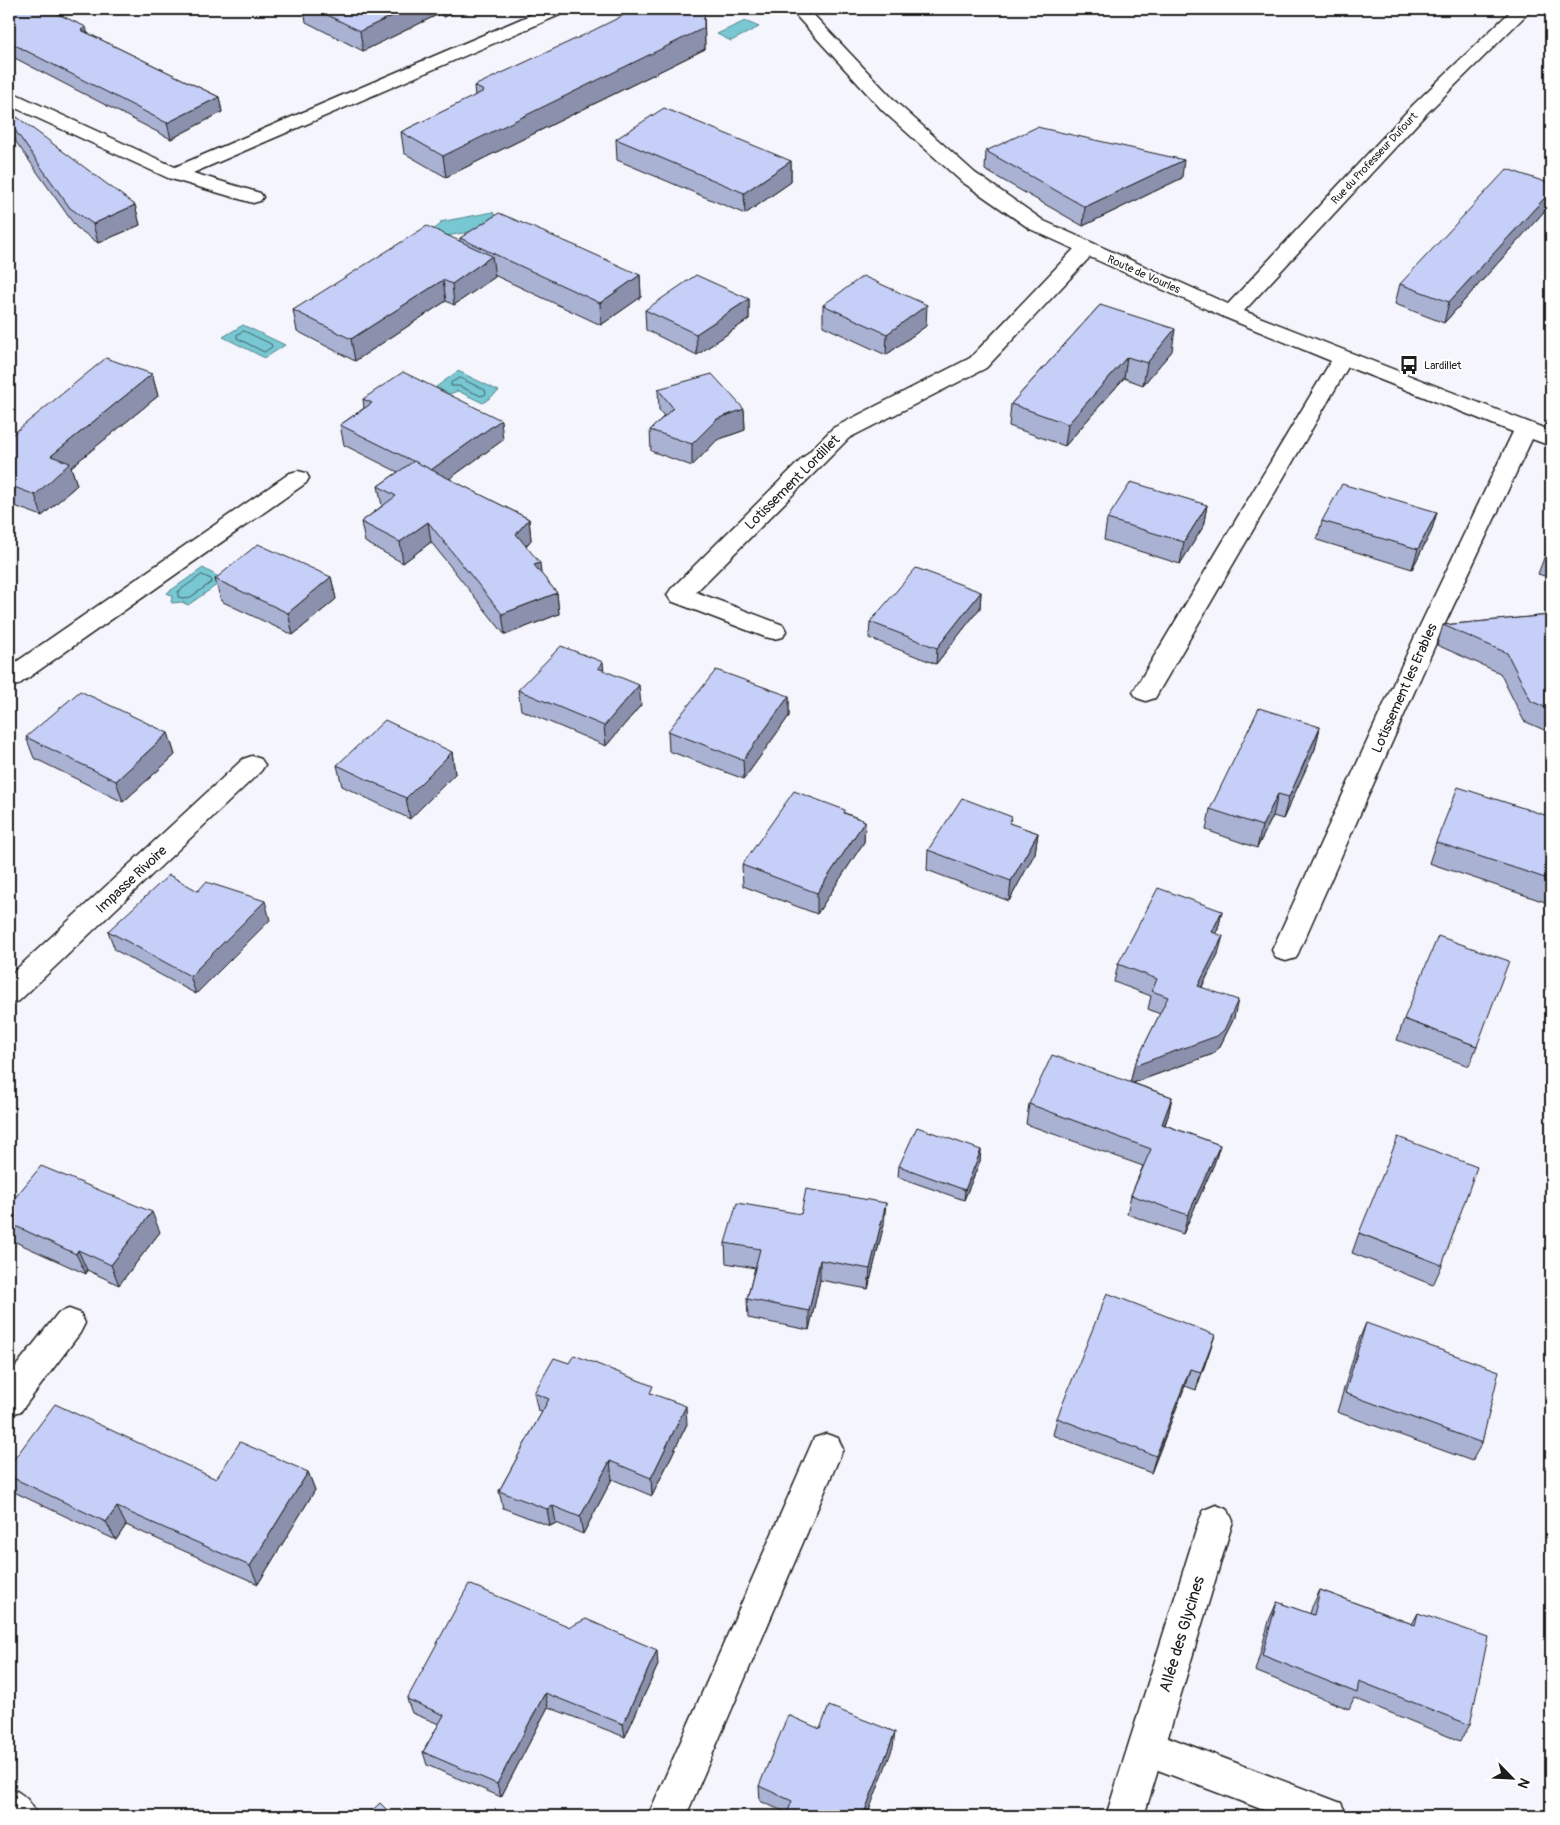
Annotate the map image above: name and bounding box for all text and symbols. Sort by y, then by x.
street label: Rue du Professeur Dufourt [1328,109,1421,207]
street label: Route de Vourles [1105,253,1182,296]
bus stop icon: Lardillet [1398,354,1420,376]
place label: Lardillet [1424,359,1462,372]
street label: Lotissement Lordillet [741,431,844,533]
street label: Lotissement les Erables [1368,620,1441,756]
street label: Impasse Rivoire [92,842,170,917]
street label: Allée des Glycines [1155,1574,1209,1695]
north arrow [1488,1752,1538,1802]
text: N [1514,1775,1533,1791]

